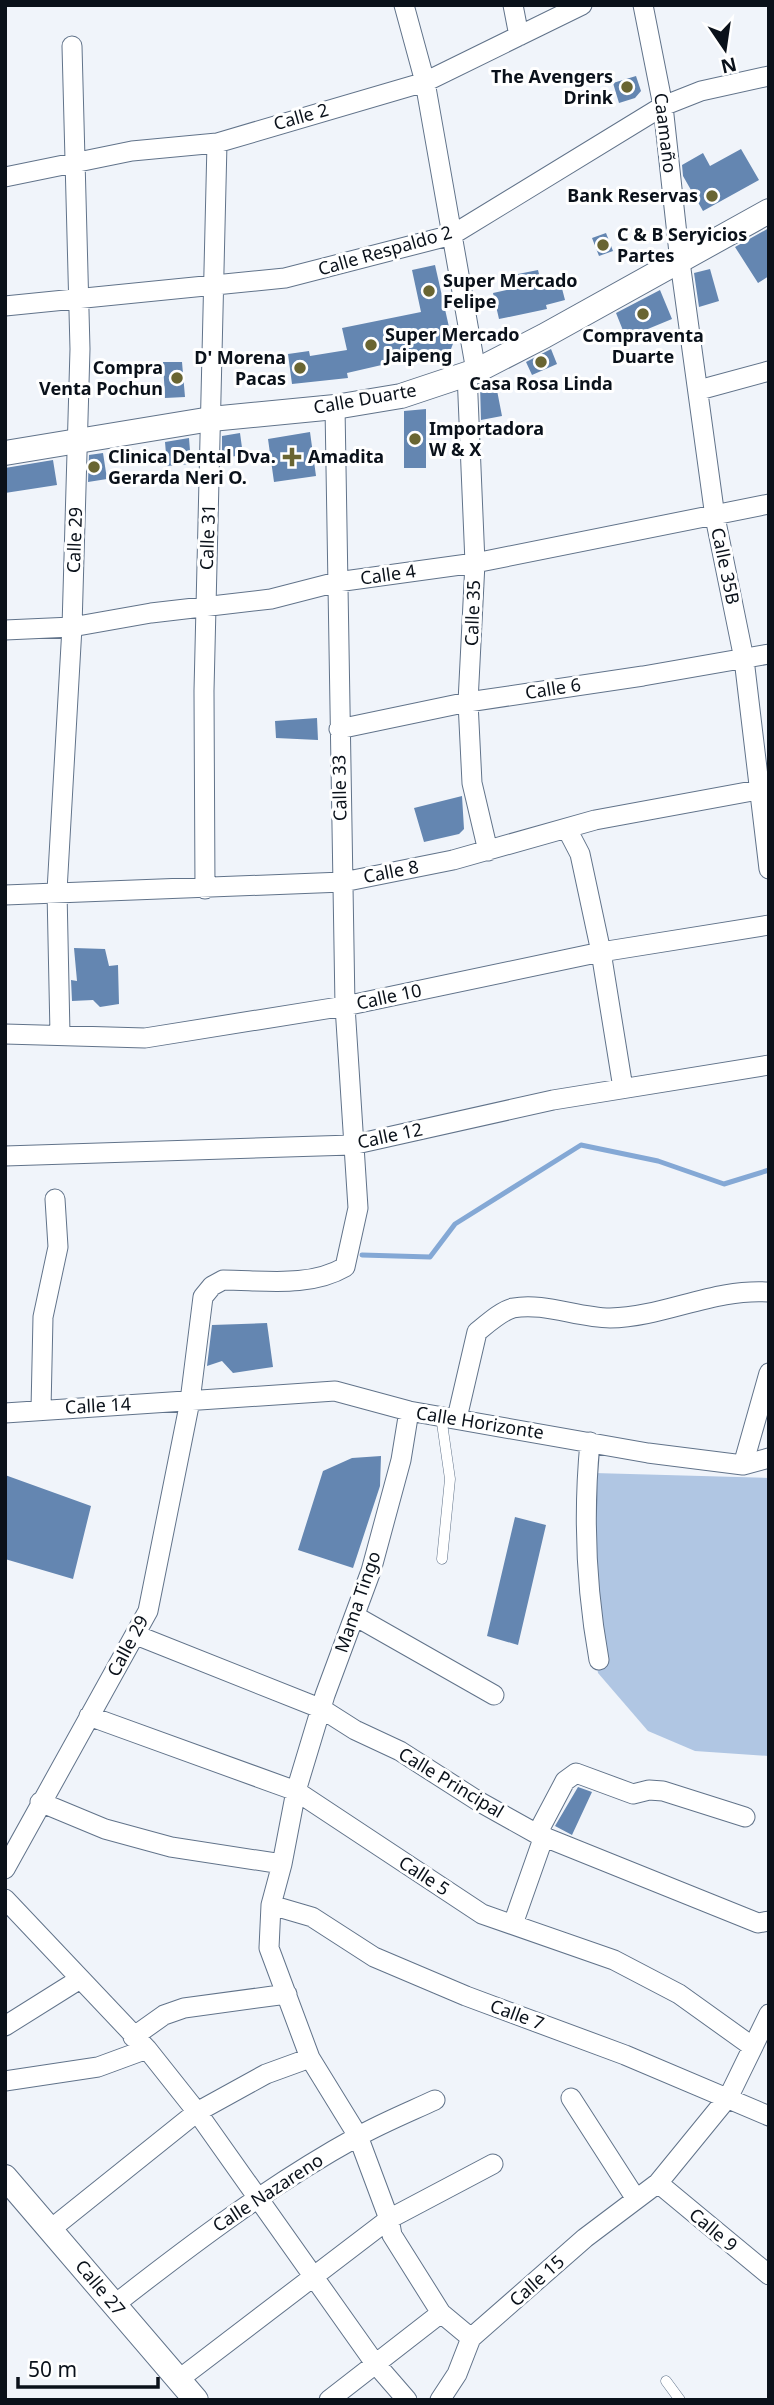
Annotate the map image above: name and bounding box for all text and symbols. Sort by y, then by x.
north arrow [690,14,760,84]
text: N [718,51,739,80]
place label: The Avengers Drink [491,64,614,109]
marker: The Avengers Drink [619,79,635,95]
street label: Caamaño [649,91,683,174]
street label: Calle 2 [271,97,331,135]
place label: Bank Reservas [567,183,698,207]
marker: Bank Reservas [704,188,720,204]
street label: Calle Respaldo 2 [315,219,455,281]
place label: C & B Seryicios Partes [617,222,747,267]
marker: C & B Seryicios Partes [595,237,611,253]
place label: Super Mercado Felipe [443,268,578,313]
marker: Super Mercado Felipe [421,283,437,299]
marker: Compraventa Duarte [635,306,651,322]
place label: Super Mercado Jaipeng [383,322,520,367]
place label: Compraventa Duarte [582,323,704,368]
marker: Super Mercado Jaipeng [363,337,379,353]
place label: D' Morena Pacas [194,345,286,390]
marker: Casa Rosa Linda [533,354,549,370]
place label: Compra Venta Pochun [39,355,163,400]
marker: D' Morena Pacas [292,360,308,376]
marker: Compra Venta Pochun [169,370,185,386]
place label: Casa Rosa Linda [469,371,613,395]
street label: Calle Duarte [312,377,418,419]
place label: Importadora W & X [429,416,544,461]
marker: Importadora W & X [407,431,423,447]
place label: Clinica Dental Dva. Gerarda Neri O. [108,444,276,489]
place label: Amadita [308,444,384,468]
marker: Amadita [282,447,302,467]
marker: Clinica Dental Dva. Gerarda Neri O. [86,459,102,475]
street label: Calle 31 [194,503,220,570]
street label: Calle 29 [61,506,87,573]
street label: Calle 35B [706,525,746,606]
street label: Calle 4 [359,558,417,590]
street label: Calle 35 [459,579,485,646]
street label: Calle 6 [523,672,582,704]
street label: Calle 33 [326,755,352,821]
street label: Calle 8 [361,854,421,888]
street label: Calle 10 [354,977,424,1015]
street label: Calle 12 [355,1116,425,1154]
street label: Calle 14 [64,1391,132,1419]
street label: Calle Horizonte [415,1400,546,1444]
street label: Mama Tingo [328,1548,386,1656]
street label: Calle 29 [101,1611,153,1680]
street label: Calle Principal [394,1741,509,1823]
street label: Calle 5 [395,1850,455,1900]
street label: Calle 7 [487,1993,548,2035]
street label: Calle Nazareno [208,2147,327,2237]
street label: Calle 9 [685,2202,743,2256]
street label: Calle 15 [504,2249,569,2311]
street label: Calle 27 [70,2254,131,2320]
scale bar [18,2346,158,2390]
text: 50 m [28,2355,77,2383]

